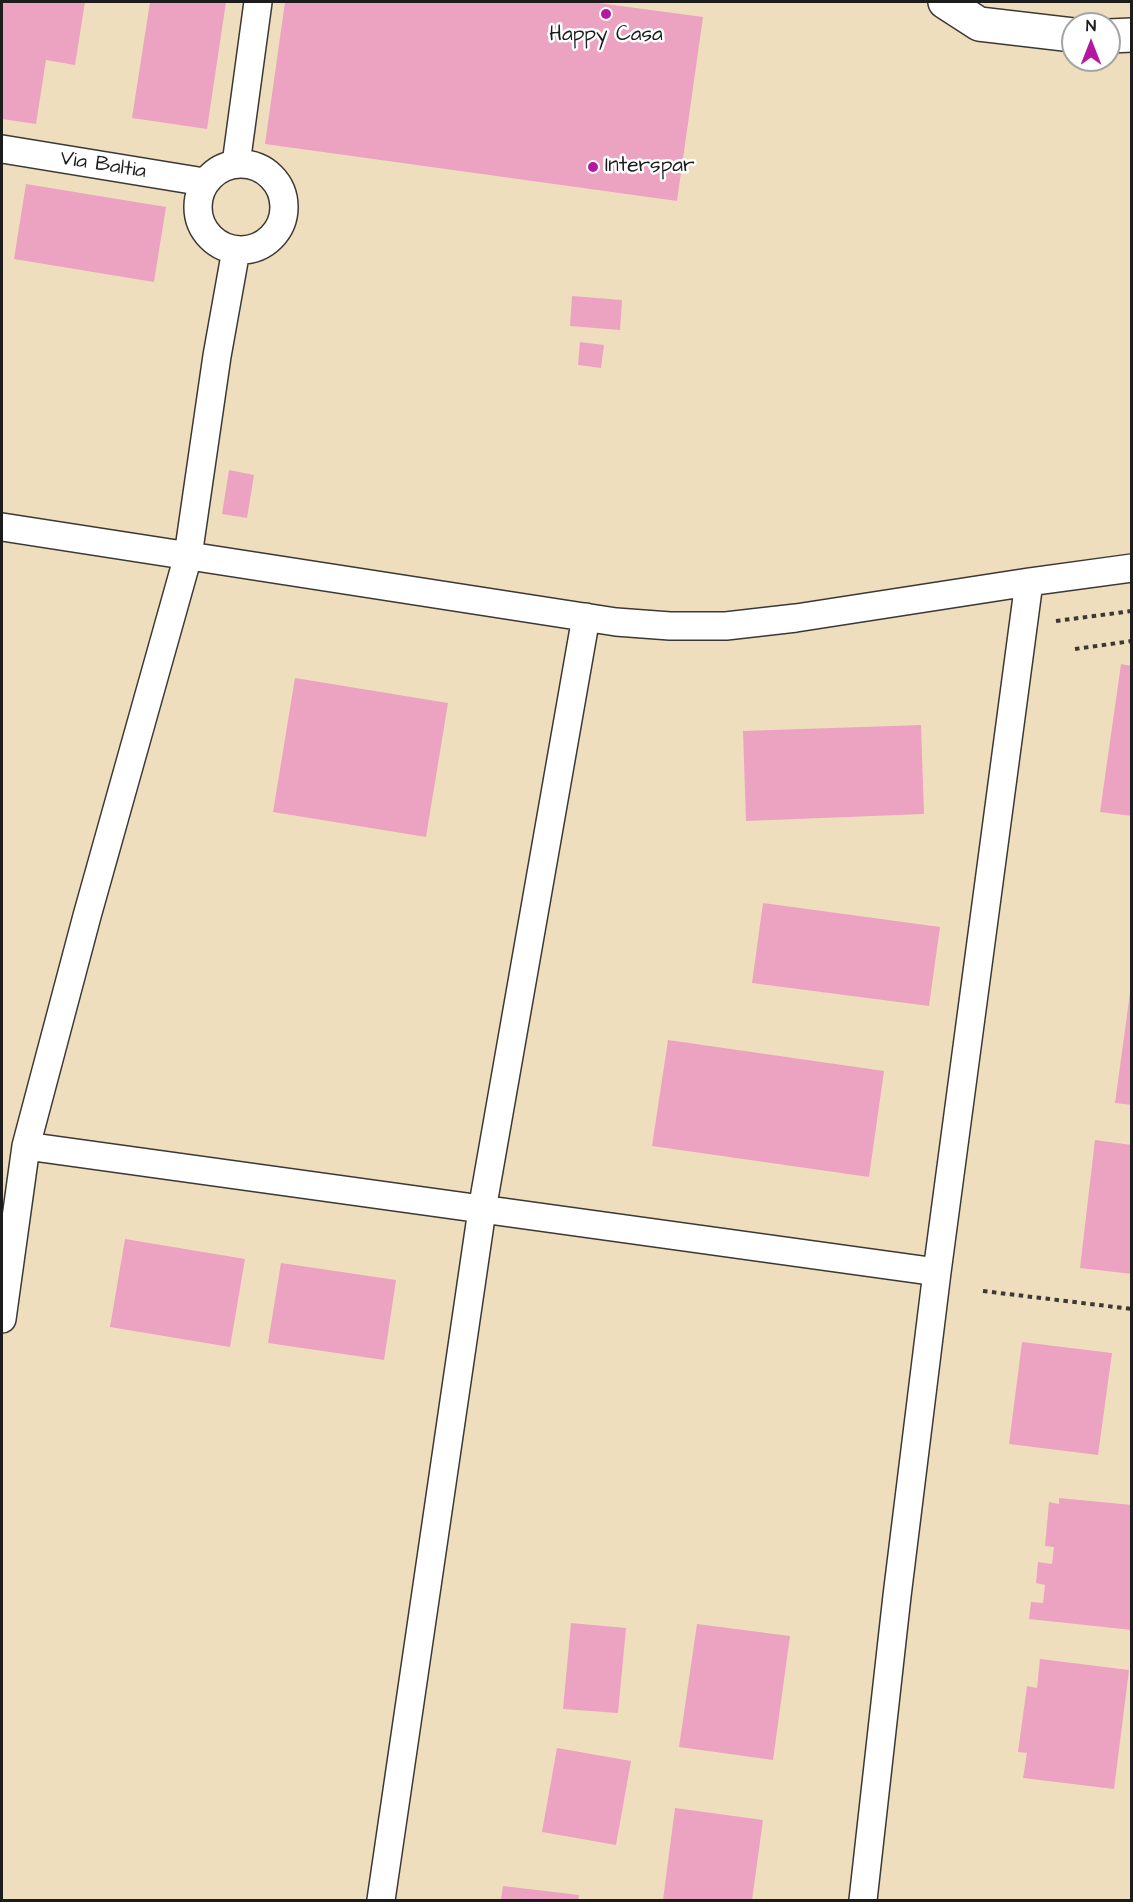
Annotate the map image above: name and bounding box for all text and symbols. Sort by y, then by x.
marker: Happy Casa [599,7,613,21]
north arrow [1061,12,1121,72]
text: N [1086,15,1096,37]
place label: Happy Casa [549,23,663,49]
street label: Via Baltia [58,147,148,185]
place label: Interspar [605,154,695,180]
marker: Interspar [586,160,600,174]

